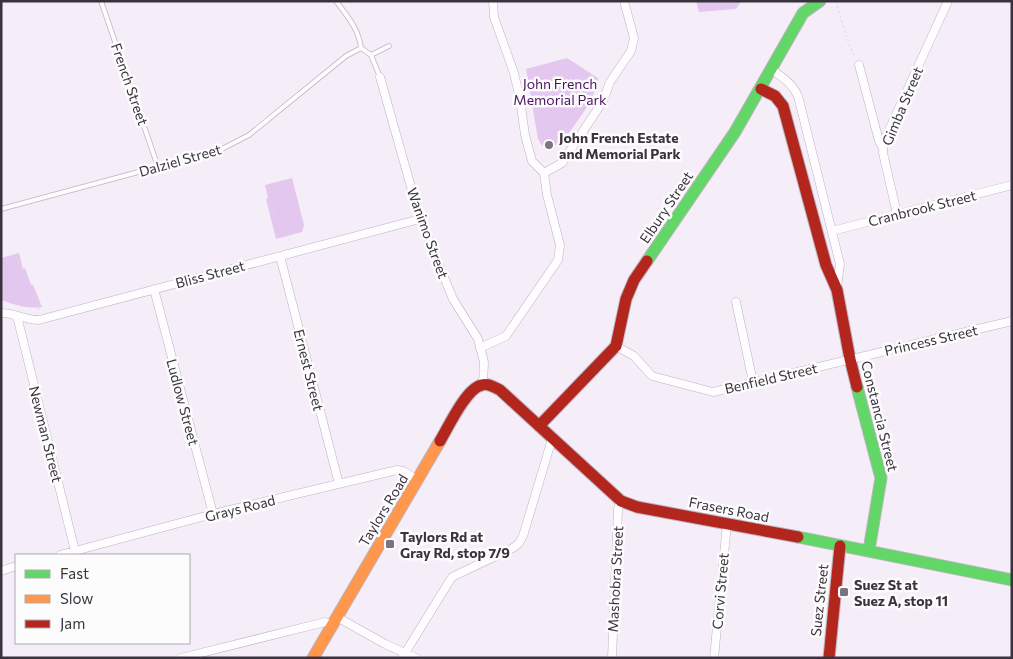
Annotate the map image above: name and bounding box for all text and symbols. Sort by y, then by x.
street label: French Street [108,41,152,128]
street label: Gimba Street [878,64,926,148]
park label: John French Memorial Park [513,75,607,108]
place label: John French Estate and Memorial Park [559,129,681,162]
marker: John French Estate and Memorial Park [543,139,555,151]
street label: Dalziel Street [137,140,223,180]
street label: Elbury Street [636,168,696,246]
street label: Wanimo Street [404,185,452,281]
street label: Cranbrook Street [866,186,978,230]
street label: Bliss Street [173,257,247,291]
street label: Princess Street [883,321,980,359]
street label: Ernest Street [291,327,327,413]
street label: Ludlow Street [163,357,203,447]
street label: Benfield Street [723,359,819,397]
street label: Constancia Street [858,359,902,473]
street label: Newman Street [26,384,66,484]
street label: Taylors Road [355,471,411,549]
street label: Grays Road [203,491,277,525]
street label: Frasers Road [687,493,771,525]
street label: Mashobra Street [604,525,626,633]
place label: Taylors Rd at Gray Rd, stop 7/9 [400,528,510,561]
marker: Taylors Rd at Gray Rd, stop 7/9 [384,538,396,550]
street label: Corvi Street [708,552,732,630]
legend [15,554,190,644]
street label: Suez Street [807,563,831,637]
text: Fast [60,564,89,582]
place label: Suez St at Suez A, stop 11 [854,576,948,609]
marker: Suez St at Suez A, stop 11 [838,586,850,598]
text: Slow [60,589,93,607]
text: Jam [60,614,85,632]

